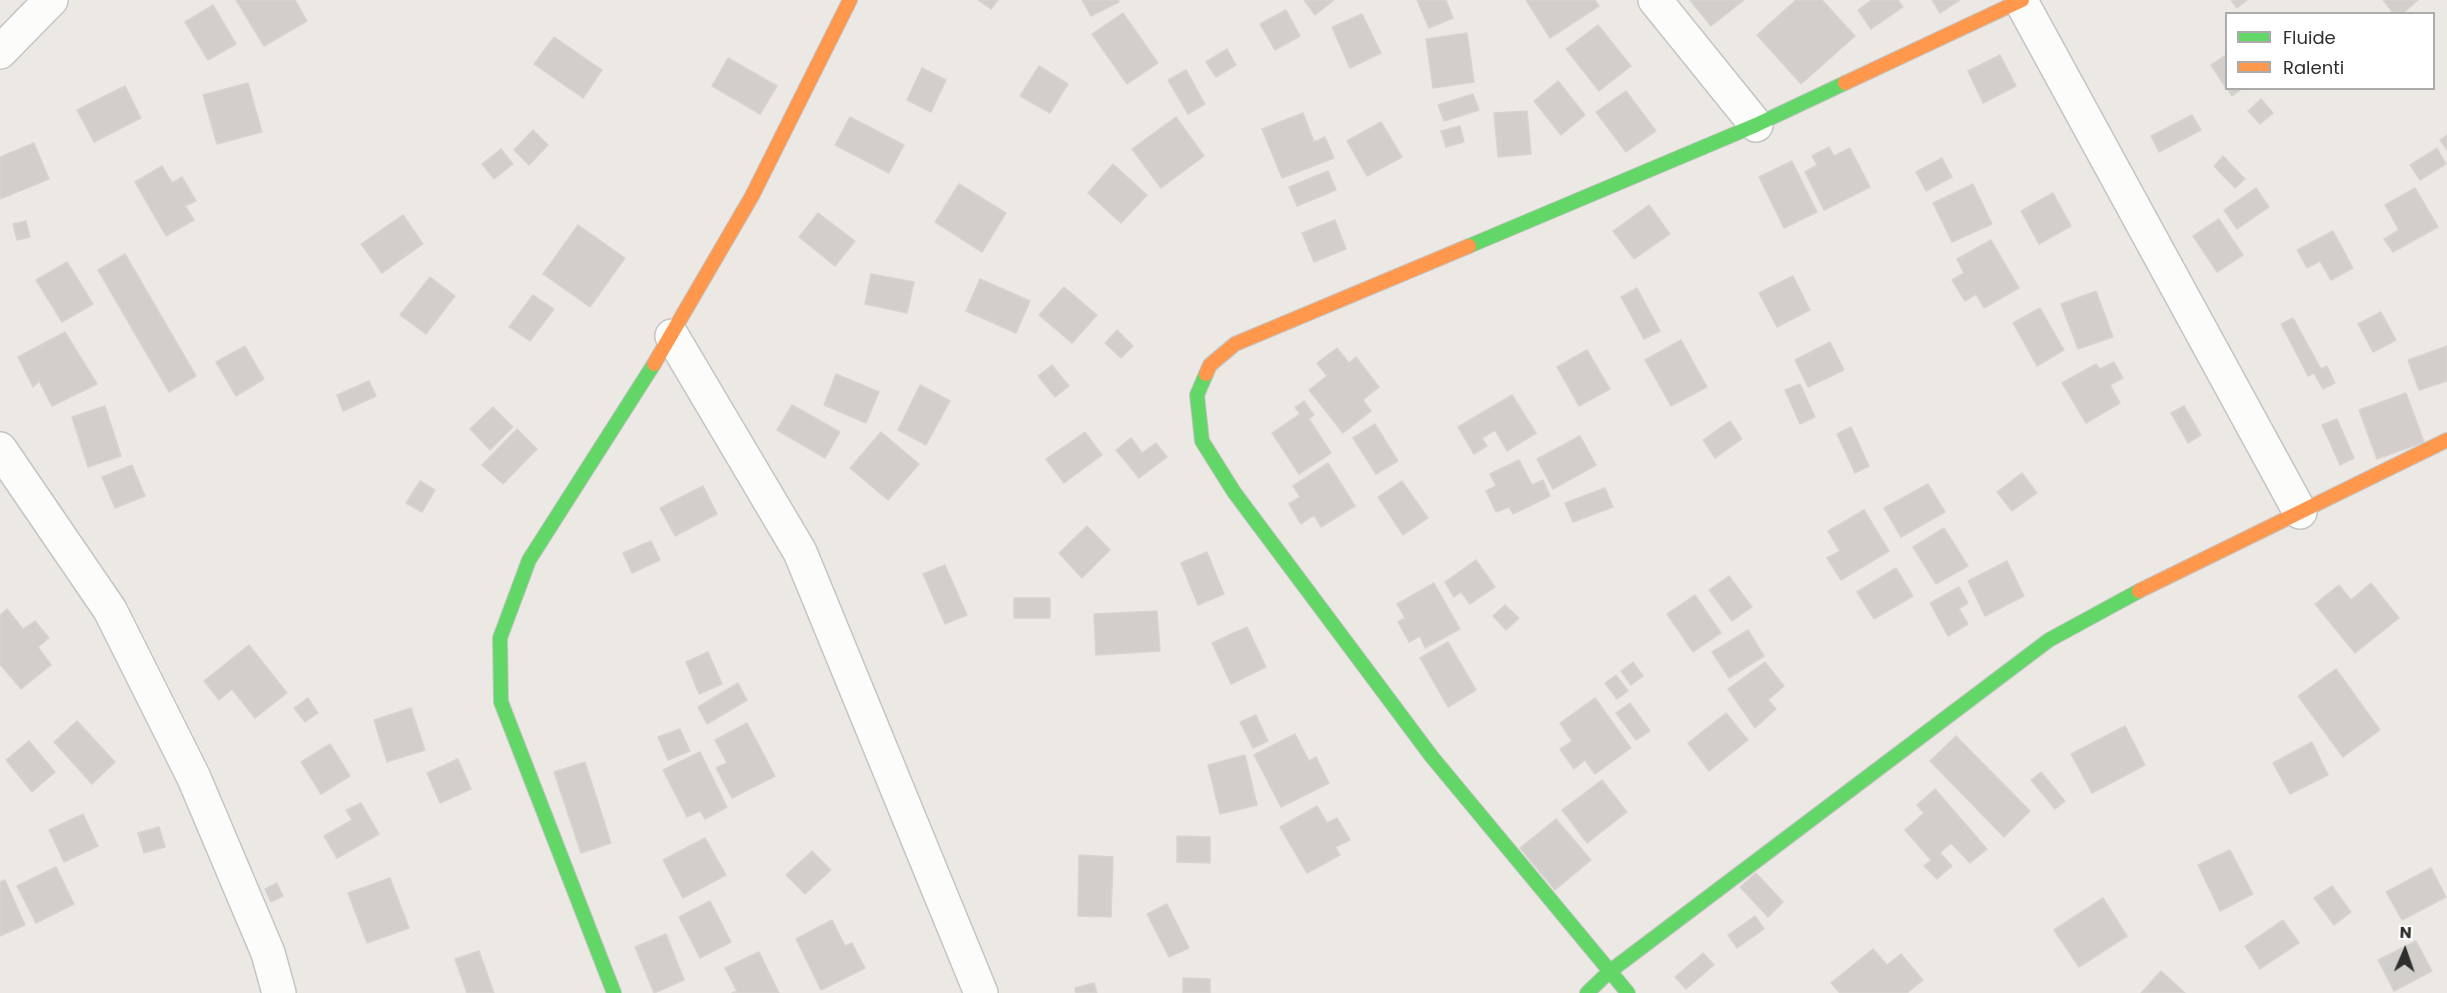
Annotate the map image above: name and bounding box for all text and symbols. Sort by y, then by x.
legend [2225,12,2435,90]
text: Fluide [2283,25,2336,50]
text: Ralenti [2283,55,2344,80]
north arrow [2375,921,2435,981]
text: N [2399,921,2412,944]

